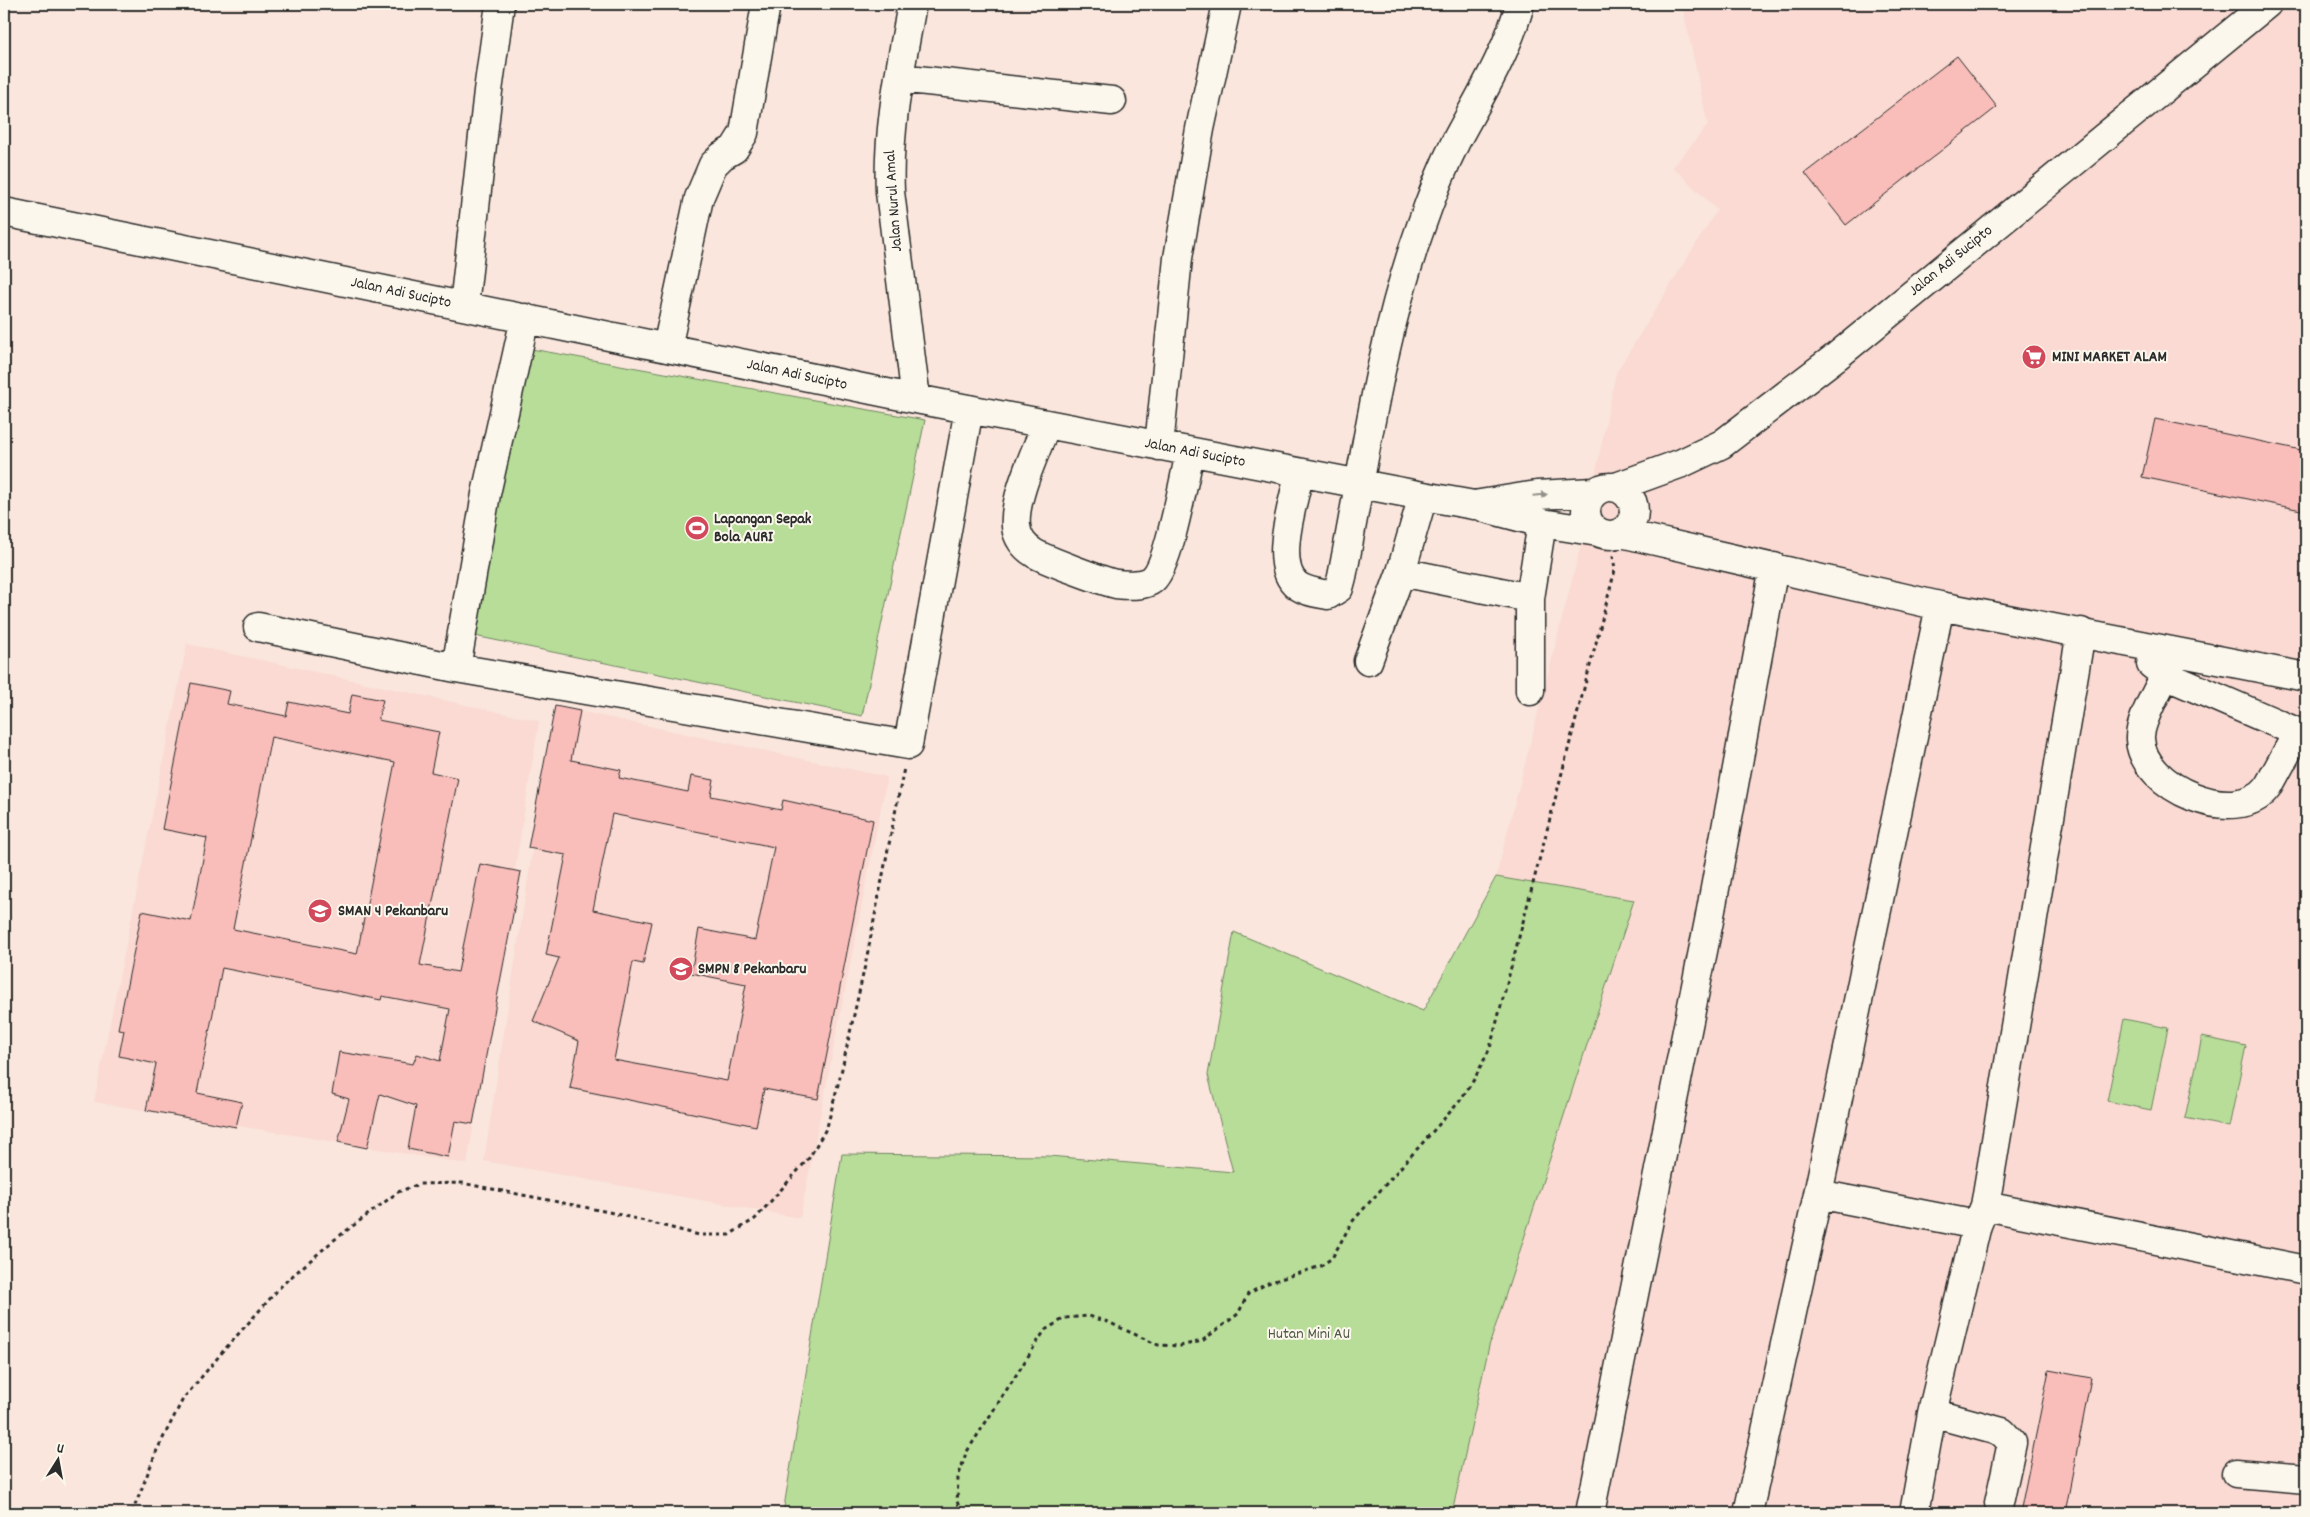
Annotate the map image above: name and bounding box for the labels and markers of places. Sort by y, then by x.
supermarket icon: MINI MARKET ALAM [2021,344,2047,370]
place label: MINI MARKET ALAM [2052,346,2167,369]
place label: Lapangan Sepak Bola AURI [714,508,812,549]
sports icon: Lapangan Sepak Bola AURI [684,515,710,541]
school or university icon: SMAN 4 Pekanbaru [307,898,333,924]
place label: SMAN 4 Pekanbaru [338,900,448,923]
school or university icon: SMPN 8 Pekanbaru [668,956,694,982]
place label: SMPN 8 Pekanbaru [698,958,806,981]

